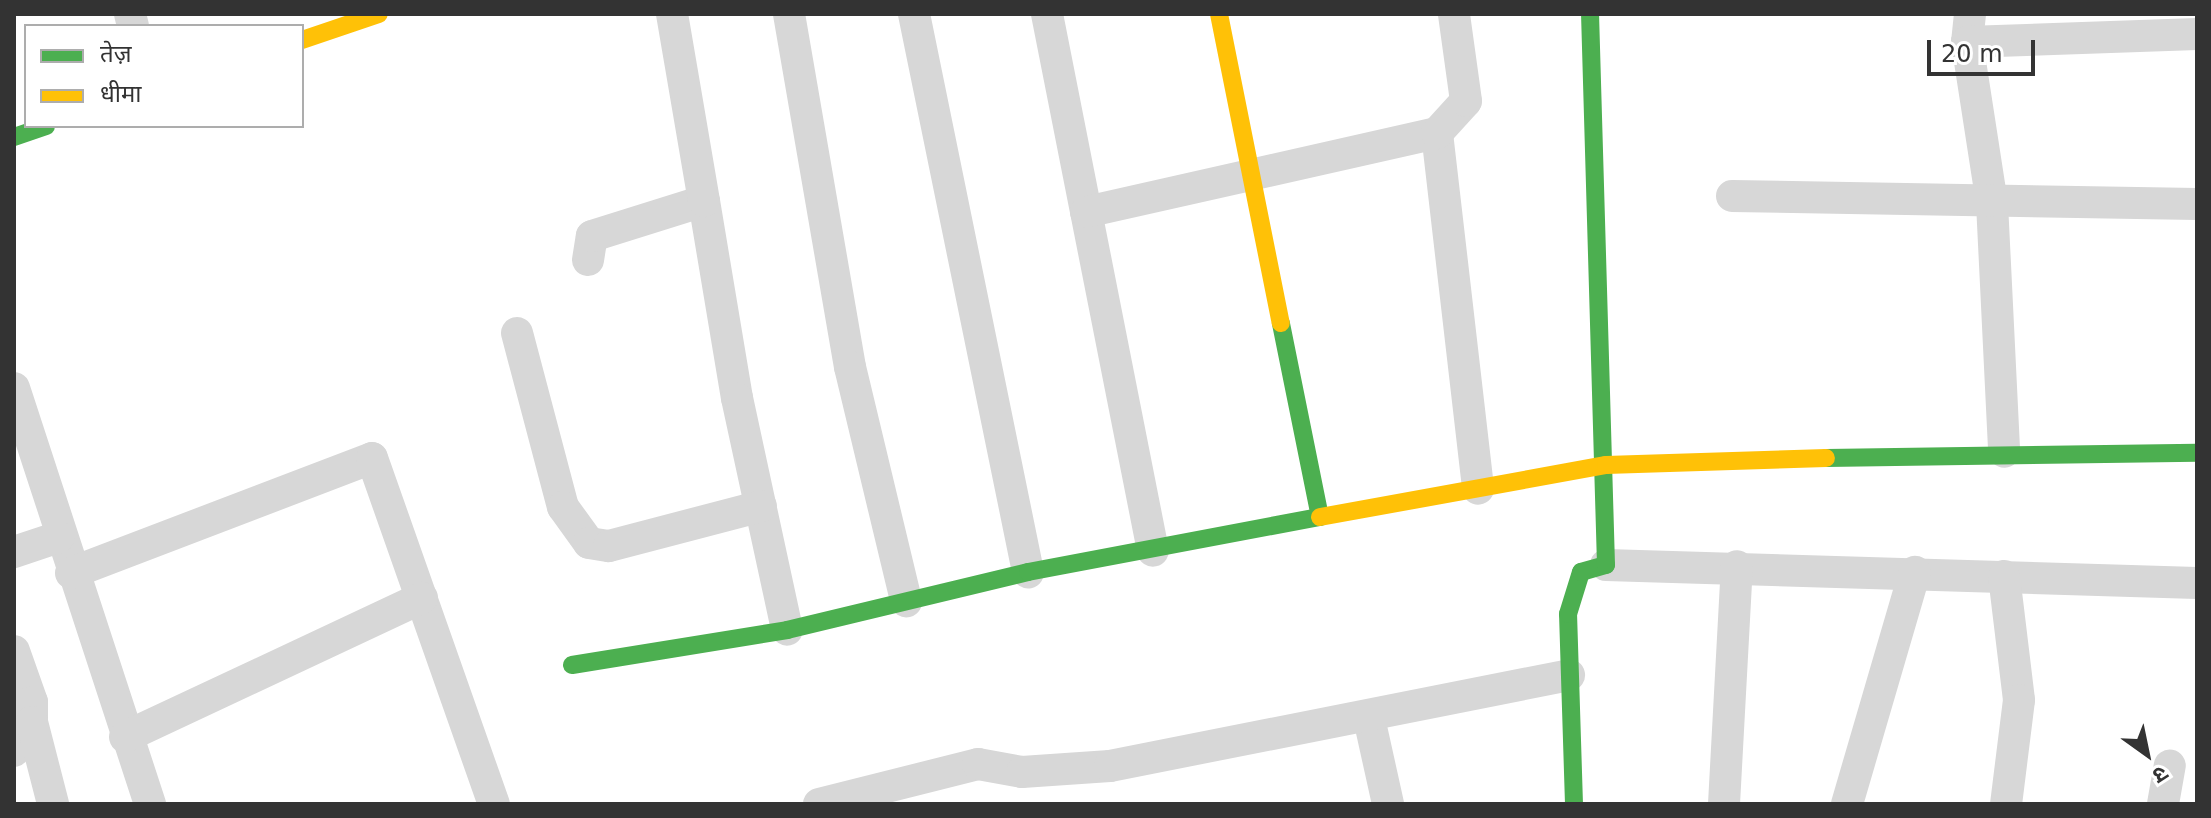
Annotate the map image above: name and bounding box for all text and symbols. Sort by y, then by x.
legend [24,24,304,128]
scale bar [1931,24,2039,74]
text: तेज़ [100,40,132,68]
text: 20 m [1941,40,2003,68]
text: धीमा [100,80,142,108]
north arrow [2107,714,2187,794]
text: उ [2148,761,2173,789]

